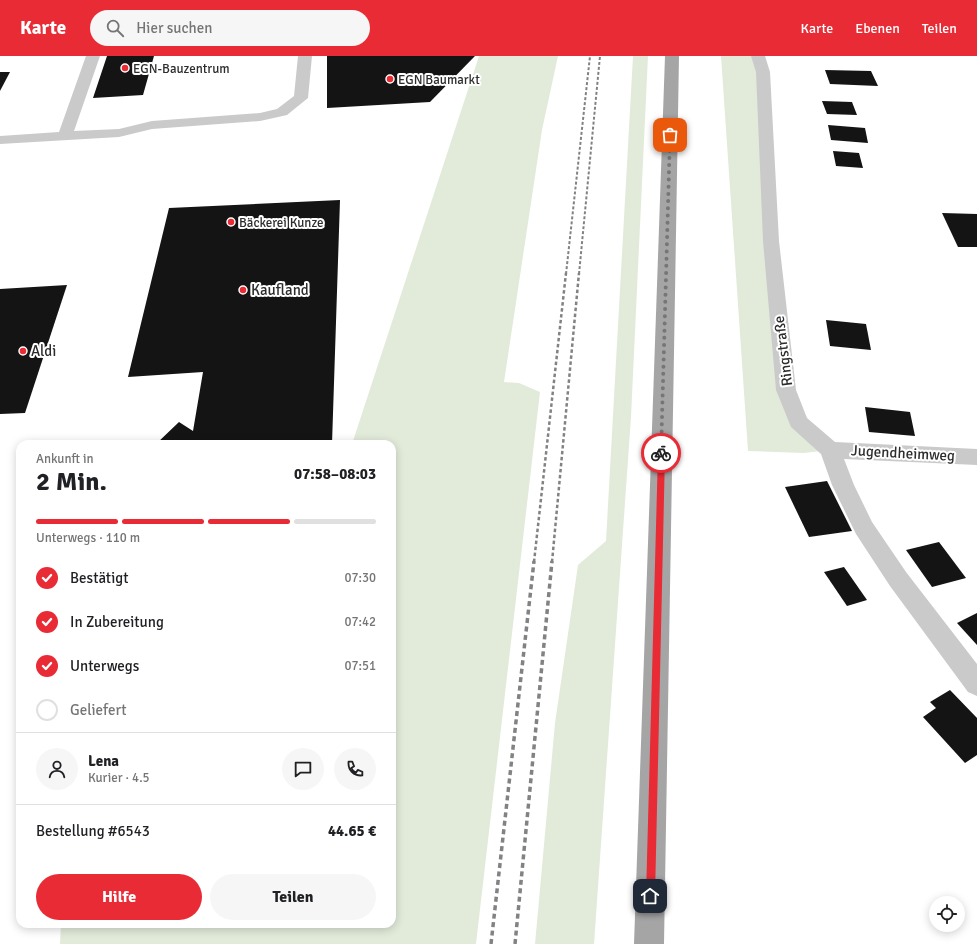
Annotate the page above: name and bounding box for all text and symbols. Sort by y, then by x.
search box [90,10,370,46]
text: Karte [20,16,66,40]
icon: search [104,17,126,39]
text: Hier suchen [136,19,212,37]
text: Karte [801,20,833,37]
text: Ebenen [855,20,900,37]
text: Teilen [922,20,957,37]
place label: EGN-Bauzentrum [133,61,230,77]
marker: EGN-Bauzentrum [120,63,130,73]
place label: EGN Baumarkt [398,72,480,88]
marker: EGN Baumarkt [385,74,395,84]
pin [653,118,687,152]
icon: bag [659,124,681,146]
place label: Bäckerei Kunze [239,215,324,231]
marker: Bäckerei Kunze [226,217,236,227]
place label: Kaufland [251,281,309,299]
marker: Kaufland [238,285,248,295]
street label: Ringstraße [770,315,796,387]
place label: Aldi [31,342,56,360]
marker: Aldi [18,346,28,356]
courier [641,433,681,473]
street label: Jugendheimweg [851,441,955,465]
icon: bike [650,442,672,464]
text: Ankunft in [36,451,94,467]
text: 07:58–08:03 [294,465,376,483]
text: 2 Min. [36,466,107,498]
text: Unterwegs · 110 m [36,530,140,546]
icon: check [36,567,58,589]
text: Bestätigt [70,569,128,587]
text: 07:30 [344,570,376,586]
icon: check [36,611,58,633]
text: In Zubereitung [70,613,164,631]
text: 07:42 [344,614,376,630]
icon: check [36,655,58,677]
text: Unterwegs [70,657,139,675]
text: 07:51 [344,658,376,674]
text: Geliefert [70,701,127,719]
button: person [36,748,78,790]
button: chat [282,748,324,790]
button: phone [334,748,376,790]
text: Lena [88,752,119,770]
text: Kurier · 4.5 [88,770,150,786]
text: Bestellung #6543 [36,822,150,840]
text: 44.65 € [328,822,376,840]
button: Hilfe [36,874,202,920]
button: Teilen [210,874,376,920]
pin [633,879,667,913]
icon: home [639,885,661,907]
map controls [929,896,965,932]
button: locate [929,896,965,932]

